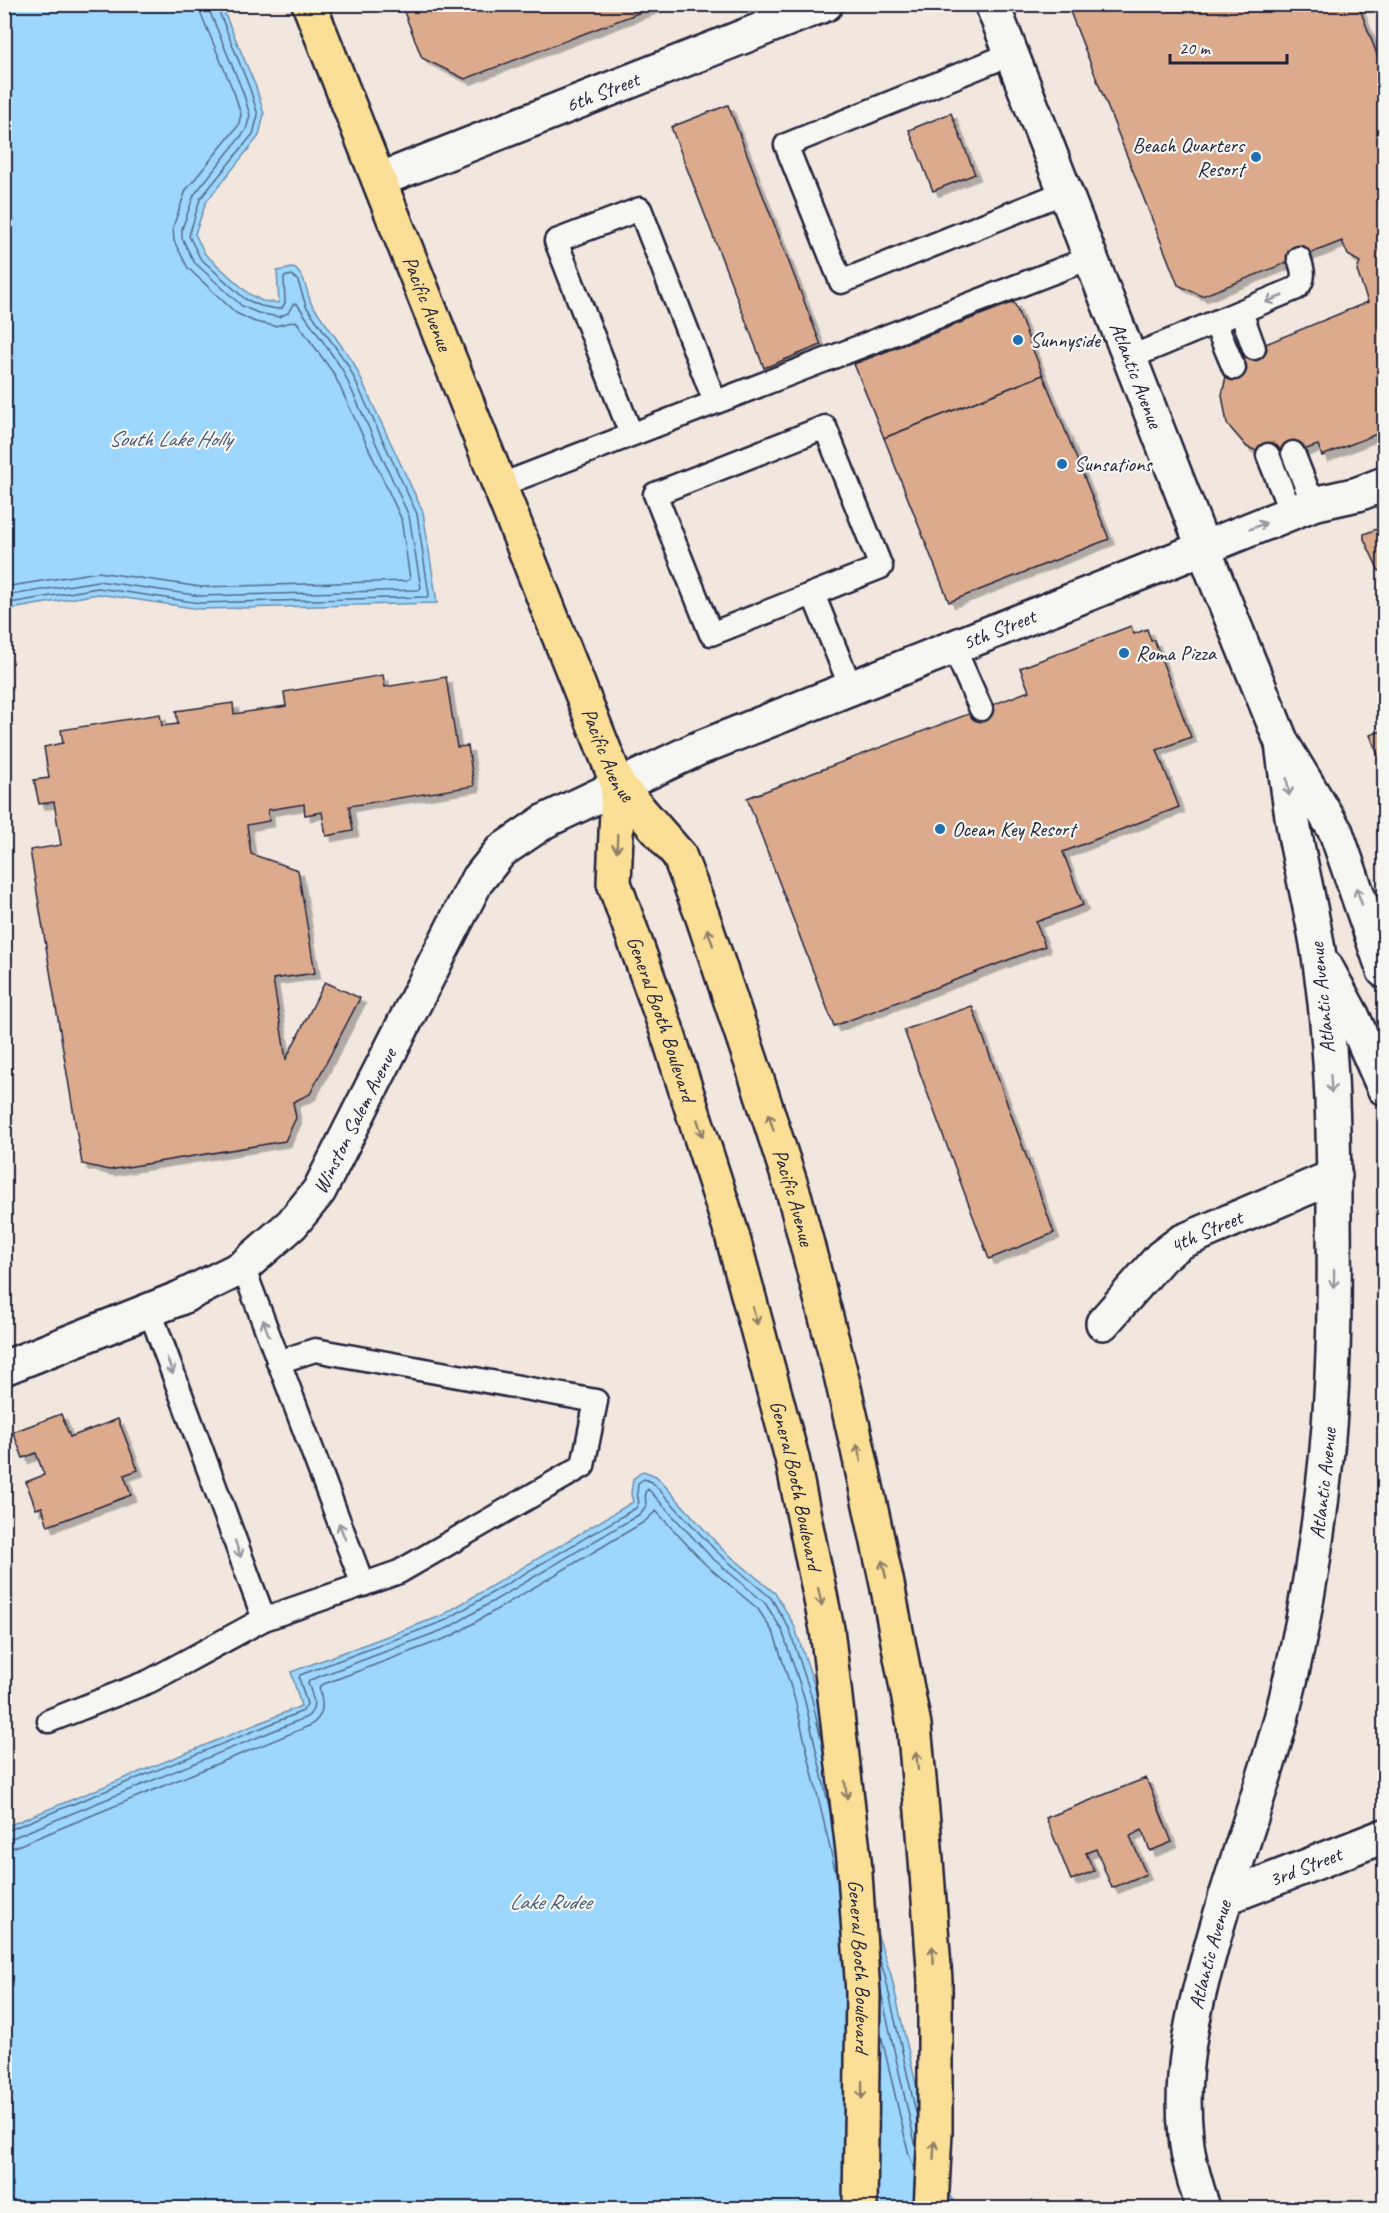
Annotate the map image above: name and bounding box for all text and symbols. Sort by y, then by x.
scale bar [1170,27,1287,65]
text: 20 m [1179,37,1212,59]
street label: 6th Street [562,65,645,118]
place label: Beach Quarters Resort [1132,132,1247,182]
marker: Beach Quarters Resort [1249,150,1263,164]
street label: Pacific Avenue [397,252,458,356]
one-way arrow [1265,294,1284,305]
street label: Atlantic Avenue [1104,318,1169,433]
place label: Sunnyside [1030,327,1101,353]
marker: Sunnyside [1011,333,1025,347]
water label: South Lake Holly [109,425,235,453]
place label: Sunsations [1074,451,1153,477]
marker: Sunsations [1055,457,1069,471]
one-way arrow [1248,520,1267,531]
street label: 5th Street [959,602,1041,656]
place label: Roma Pizza [1136,640,1218,666]
marker: Roma Pizza [1117,646,1131,660]
street label: Pacific Avenue [576,704,640,808]
one-way arrow [1283,777,1294,797]
place label: Ocean Key Resort [952,816,1078,842]
marker: Ocean Key Resort [933,822,947,836]
one-way arrow [611,833,622,853]
one-way arrow [1352,887,1363,906]
one-way arrow [703,928,714,947]
street label: General Booth Boulevard [621,933,703,1107]
street label: Atlantic Avenue [1303,940,1341,1055]
street label: Winston Salem Avenue [307,1042,403,1198]
one-way arrow [1325,1073,1336,1093]
one-way arrow [765,1113,776,1132]
one-way arrow [695,1118,706,1137]
street label: Pacific Avenue [767,1146,820,1250]
street label: 4th Street [1164,1204,1248,1259]
one-way arrow [1329,1268,1340,1288]
one-way arrow [749,1306,761,1325]
one-way arrow [260,1320,271,1338]
one-way arrow [165,1356,176,1375]
street label: General Booth Boulevard [764,1398,828,1575]
street label: Atlantic Avenue [1304,1426,1342,1540]
one-way arrow [853,1444,864,1463]
one-way arrow [336,1522,347,1540]
one-way arrow [233,1539,244,1558]
one-way arrow [878,1560,889,1579]
one-way arrow [815,1587,827,1606]
one-way arrow [911,1751,922,1771]
one-way arrow [841,1780,852,1800]
street label: 3rd Street [1265,1840,1347,1893]
street label: General Booth Boulevard [842,1879,876,2056]
water label: Lake Rudee [509,1888,595,1916]
street label: Atlantic Avenue [1183,1896,1237,2012]
one-way arrow [928,1946,939,1966]
one-way arrow [856,2079,867,2099]
one-way arrow [929,2141,940,2161]

